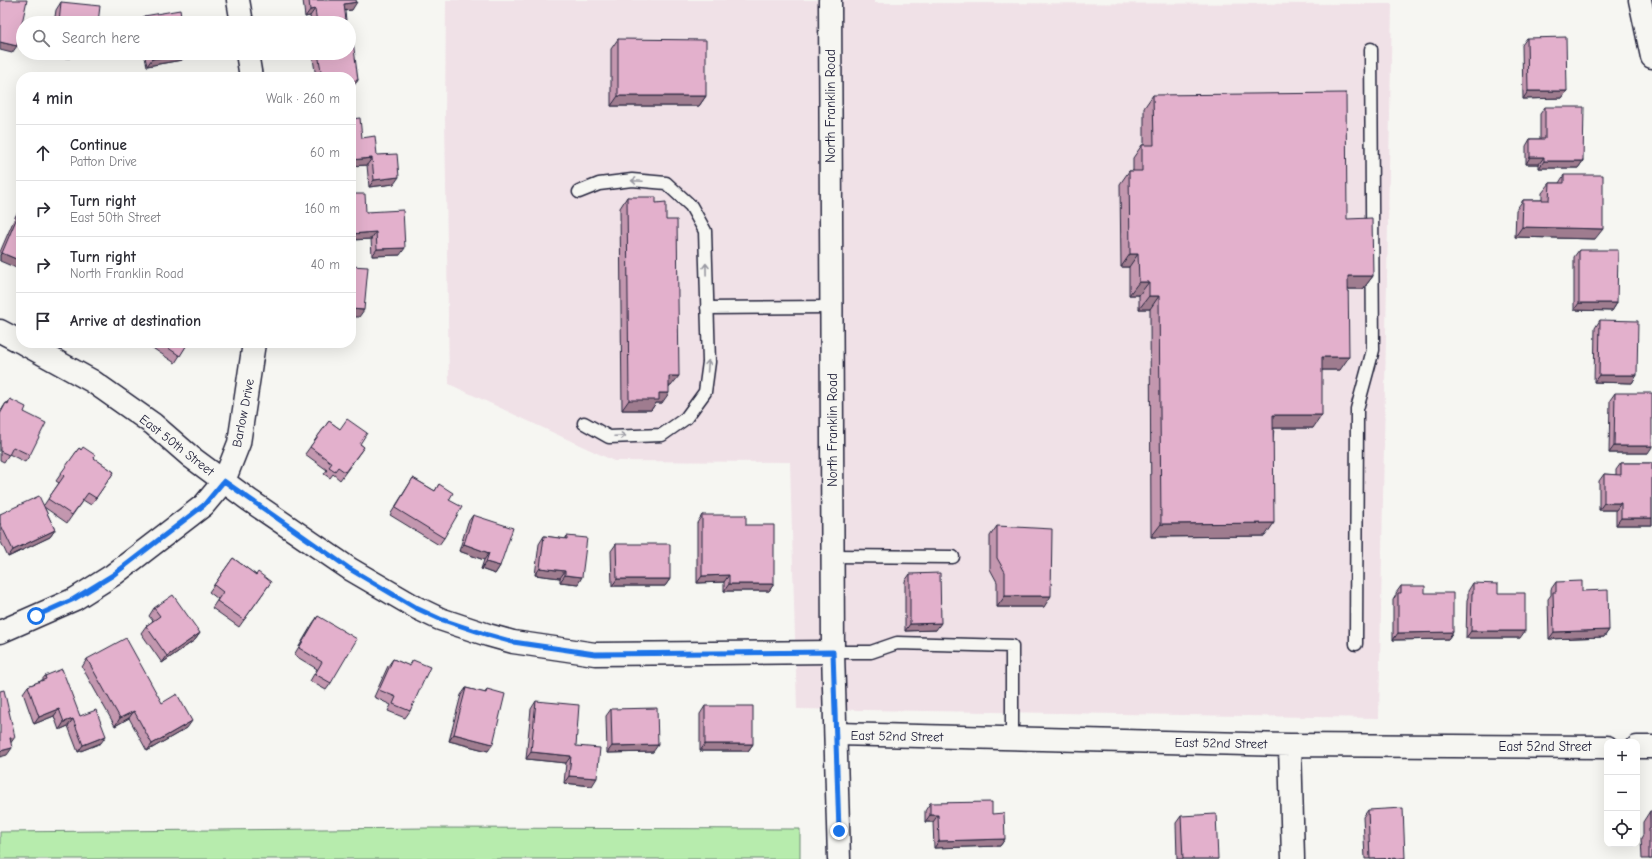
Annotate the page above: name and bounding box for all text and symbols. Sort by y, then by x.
search box [16,16,356,60]
icon: search [30,27,52,49]
text: Search here [62,29,140,47]
street label: North Franklin Road [823,49,838,163]
text: 4 min [32,89,73,108]
text: Walk · 260 m [266,91,340,106]
text: Continue [70,136,127,154]
icon: ahead [32,142,54,164]
text: 60 m [310,145,340,160]
text: Patton Drive [70,154,137,169]
one-way arrow [631,177,644,184]
text: Turn right [70,192,136,210]
icon: right [32,198,54,220]
text: 160 m [305,201,340,216]
text: East 50th Street [70,210,161,225]
text: Turn right [70,248,136,266]
icon: right [32,254,54,276]
text: 40 m [311,257,340,272]
one-way arrow [702,263,710,276]
text: North Franklin Road [70,266,184,281]
icon: arrive [32,310,54,332]
text: Arrive at destination [70,312,201,330]
one-way arrow [704,360,711,373]
street label: North Franklin Road [825,373,840,487]
street label: Barlow Drive [229,377,257,449]
street label: East 50th Street [137,411,218,480]
one-way arrow [613,433,626,440]
route start [27,607,45,625]
street label: East 52nd Street [850,728,945,744]
street label: East 52nd Street [1174,735,1269,751]
street label: East 52nd Street [1499,739,1593,754]
map controls [1604,739,1640,847]
button: + [1604,739,1640,775]
button: − [1604,775,1640,811]
button: locate [1604,811,1640,847]
route end [830,822,848,840]

